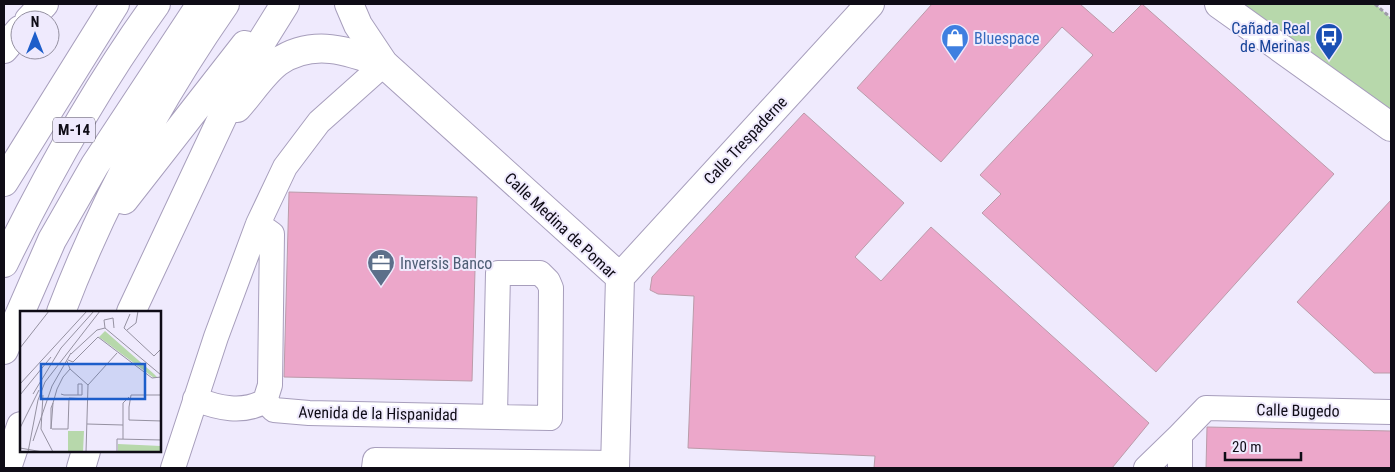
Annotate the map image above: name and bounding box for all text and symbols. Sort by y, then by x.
north arrow [10,10,60,60]
text: N [31,14,39,30]
place label: Cañada Real de Merinas [1231,19,1310,56]
bus stop icon: Cañada Real de Merinas [1314,22,1344,61]
shop icon: Bluespace [940,23,970,62]
place label: Bluespace [974,29,1039,48]
street label: Calle Trespaderne [700,92,791,188]
road number: M-14 [53,118,95,142]
street label: Calle Medina de Pomar [501,169,621,282]
office icon: Inversis Banco [366,248,396,287]
place label: Inversis Banco [400,254,492,273]
inset map [20,311,161,452]
street label: Calle Bugedo [1256,400,1340,421]
street label: Avenida de la Hispanidad [298,403,458,424]
scale bar [1225,430,1301,462]
text: 20 m [1232,438,1262,456]

